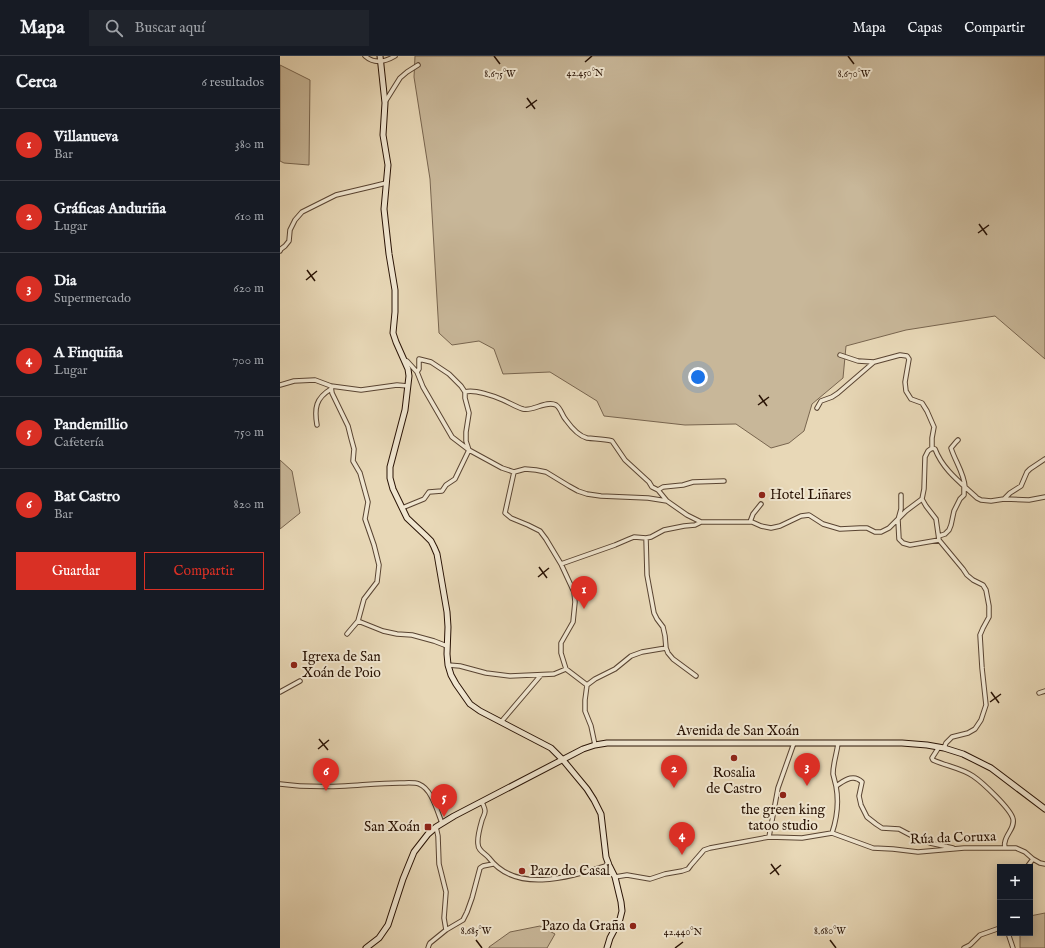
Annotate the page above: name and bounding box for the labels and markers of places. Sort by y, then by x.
place label: Hotel Liñares [770,486,851,504]
marker: Hotel Liñares [757,490,767,500]
pin: 1 [571,576,597,609]
place label: Igrexa de San Xoán de Poio [302,648,381,682]
marker: Igrexa de San Xoán de Poio [289,660,299,670]
marker: Rosalia de Castro [729,753,739,763]
pin: 3 [794,753,820,786]
pin: 2 [661,755,687,788]
pin: 6 [313,758,339,791]
place label: Rosalia de Castro [706,764,762,798]
pin: 5 [431,784,457,817]
marker: the green king tatoo studio [778,790,788,800]
place label: the green king tatoo studio [741,801,825,835]
place label: San Xoán [364,818,421,836]
marker: San Xoán [423,822,433,832]
pin: 4 [669,822,695,855]
place label: Pazo do Casal [530,862,610,880]
marker: Pazo do Casal [517,866,527,876]
place label: Pazo da Graña [541,917,626,935]
marker: Pazo da Graña [628,921,638,931]

